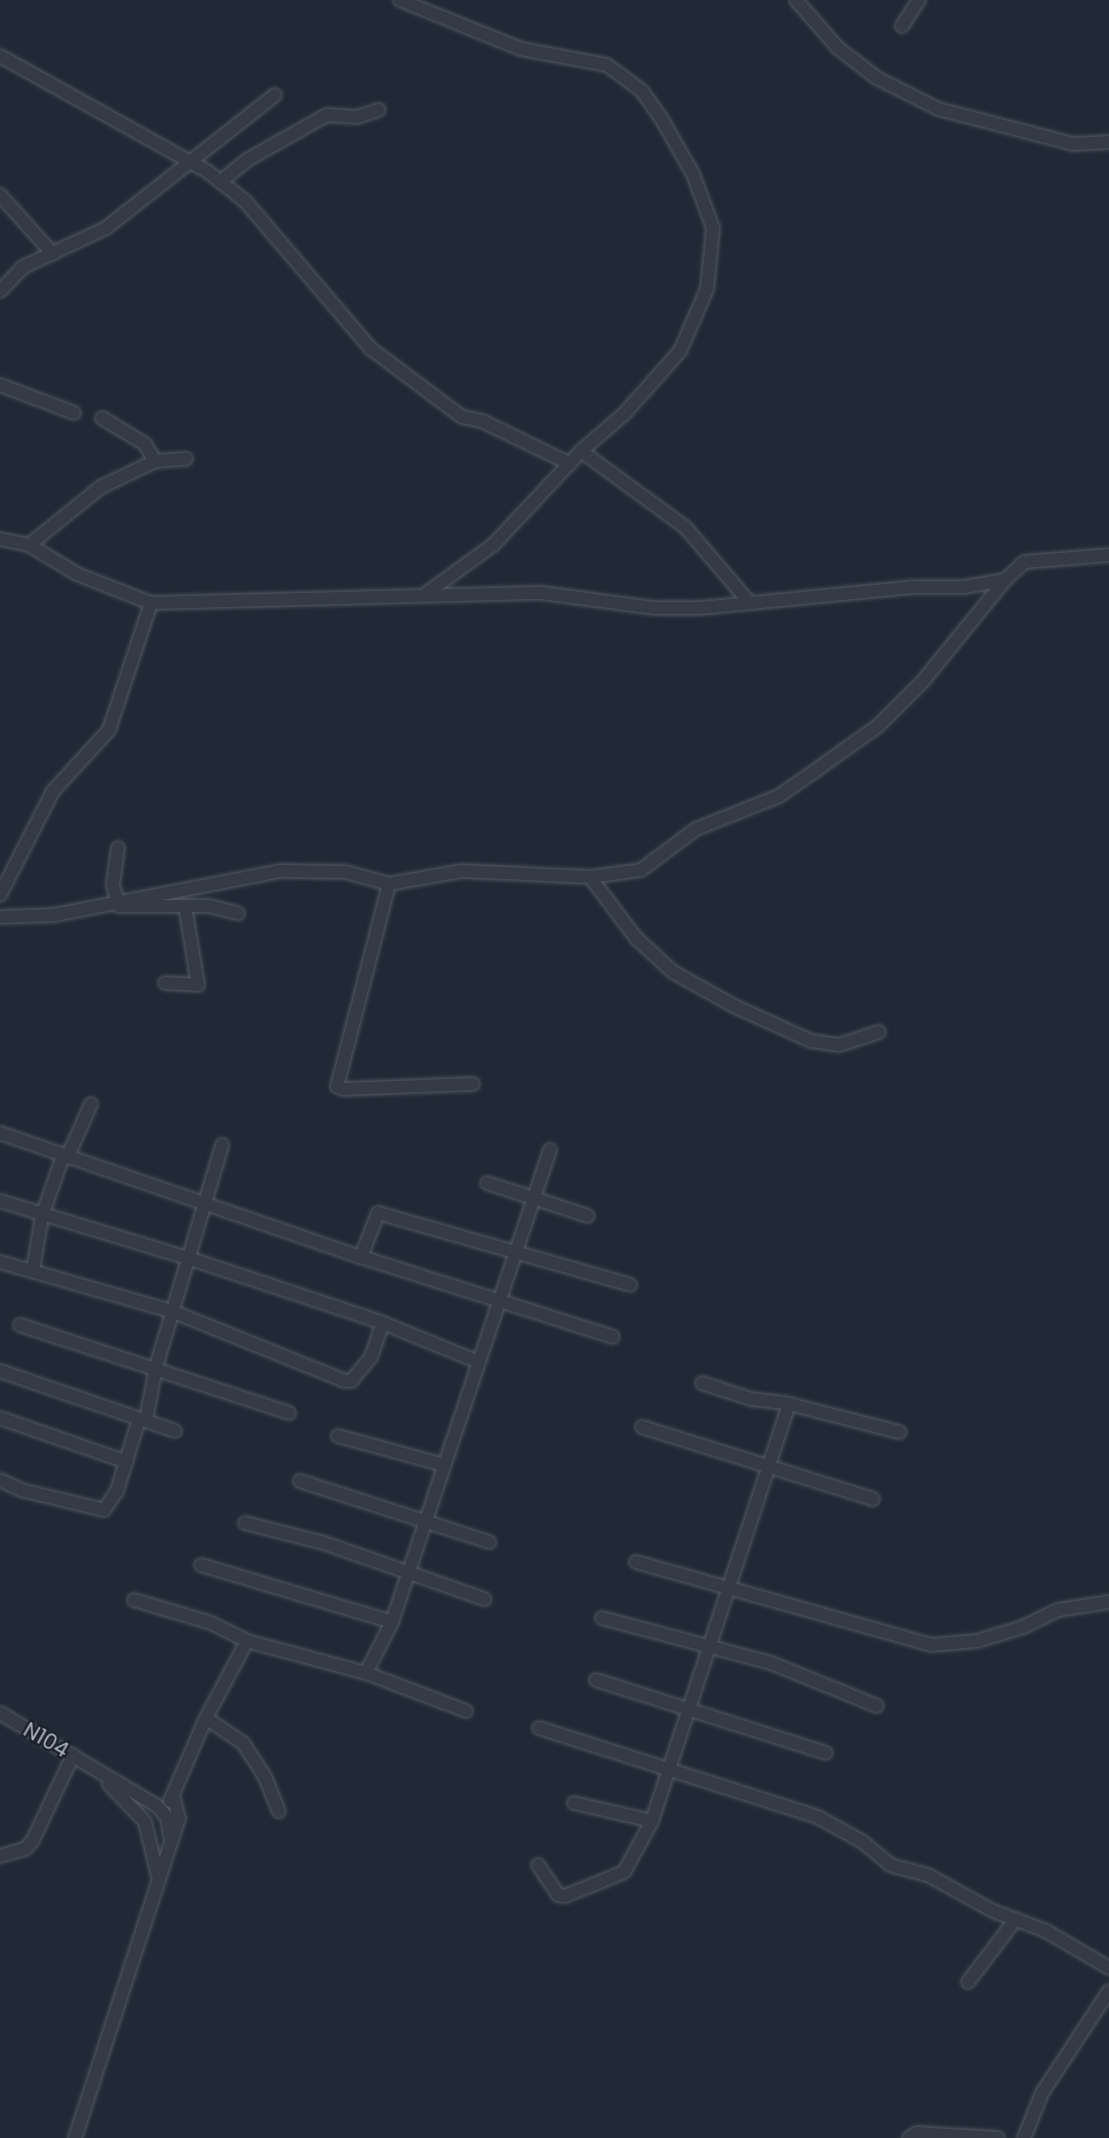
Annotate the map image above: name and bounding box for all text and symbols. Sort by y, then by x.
street label: N104 [19,1717,73,1763]

